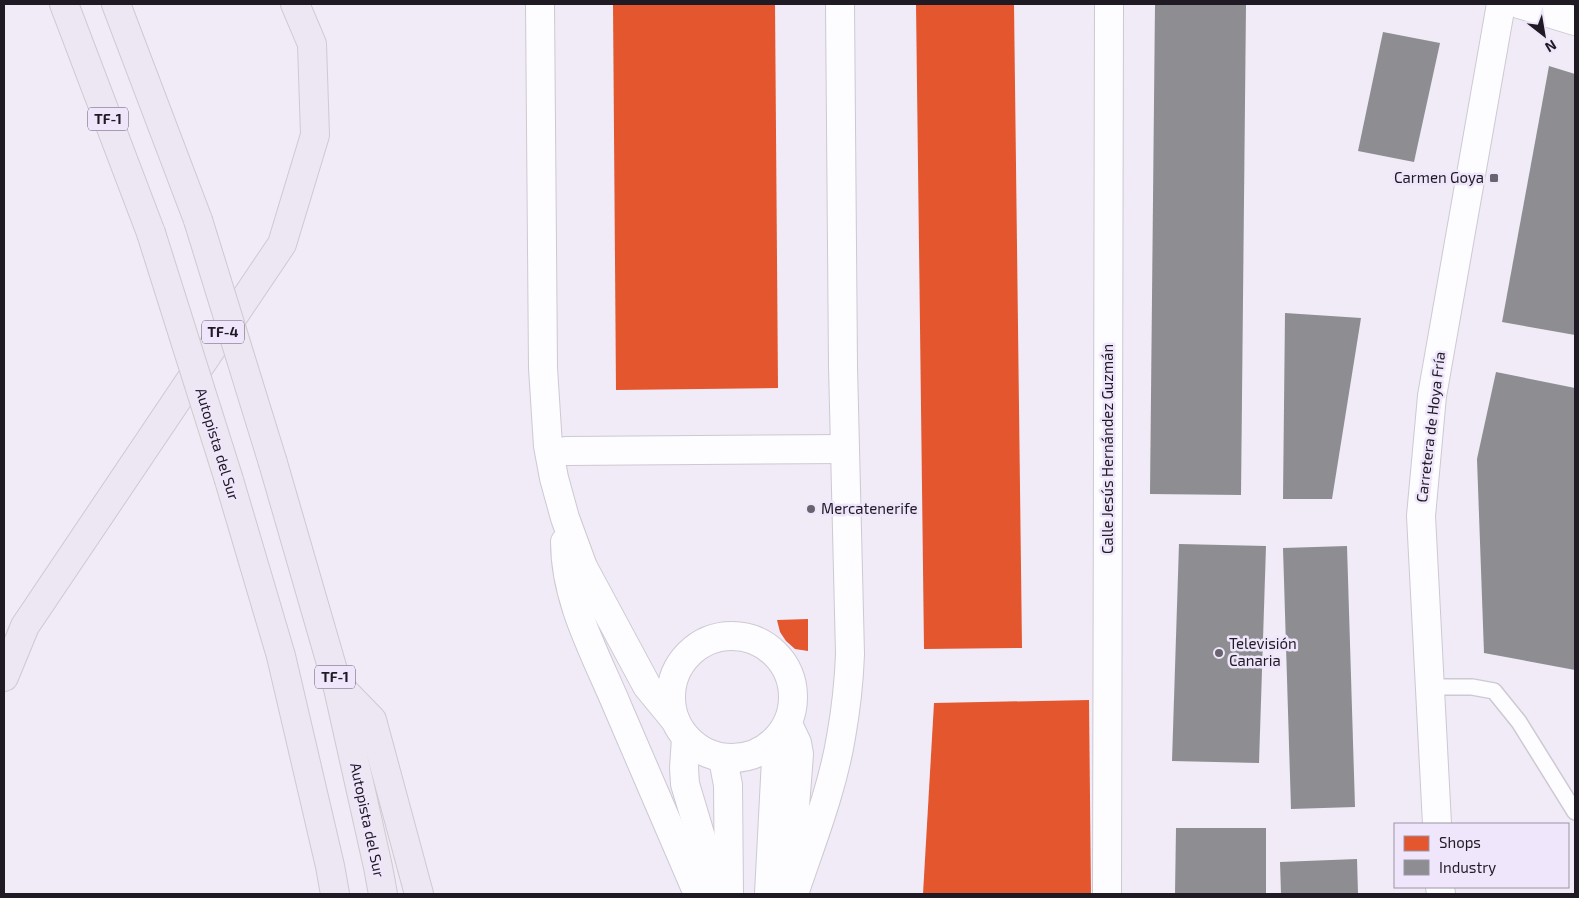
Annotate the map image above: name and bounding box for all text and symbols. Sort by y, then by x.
north arrow [1519,10,1569,60]
text: N [1542,37,1560,56]
road number: TF-1 [88,108,128,130]
place label: Carmen Goya [1394,168,1484,186]
marker: Carmen Goya [1488,172,1500,184]
road number: TF-4 [202,321,244,344]
street label: Calle Jesús Hernández Guzmán [1098,344,1116,554]
street label: Carretera de Hoya Fría [1412,350,1448,503]
street label: Autopista del Sur [192,385,244,502]
place label: Mercatenerife [821,499,918,517]
marker: Mercatenerife [805,503,817,515]
place label: Televisión Canaria [1229,634,1297,669]
marker: Televisión Canaria [1213,647,1225,659]
road number: TF-1 [315,666,355,689]
street label: Autopista del Sur [347,761,389,879]
legend [1394,823,1569,888]
text: Shops [1439,833,1481,851]
text: Industry [1439,858,1496,876]

